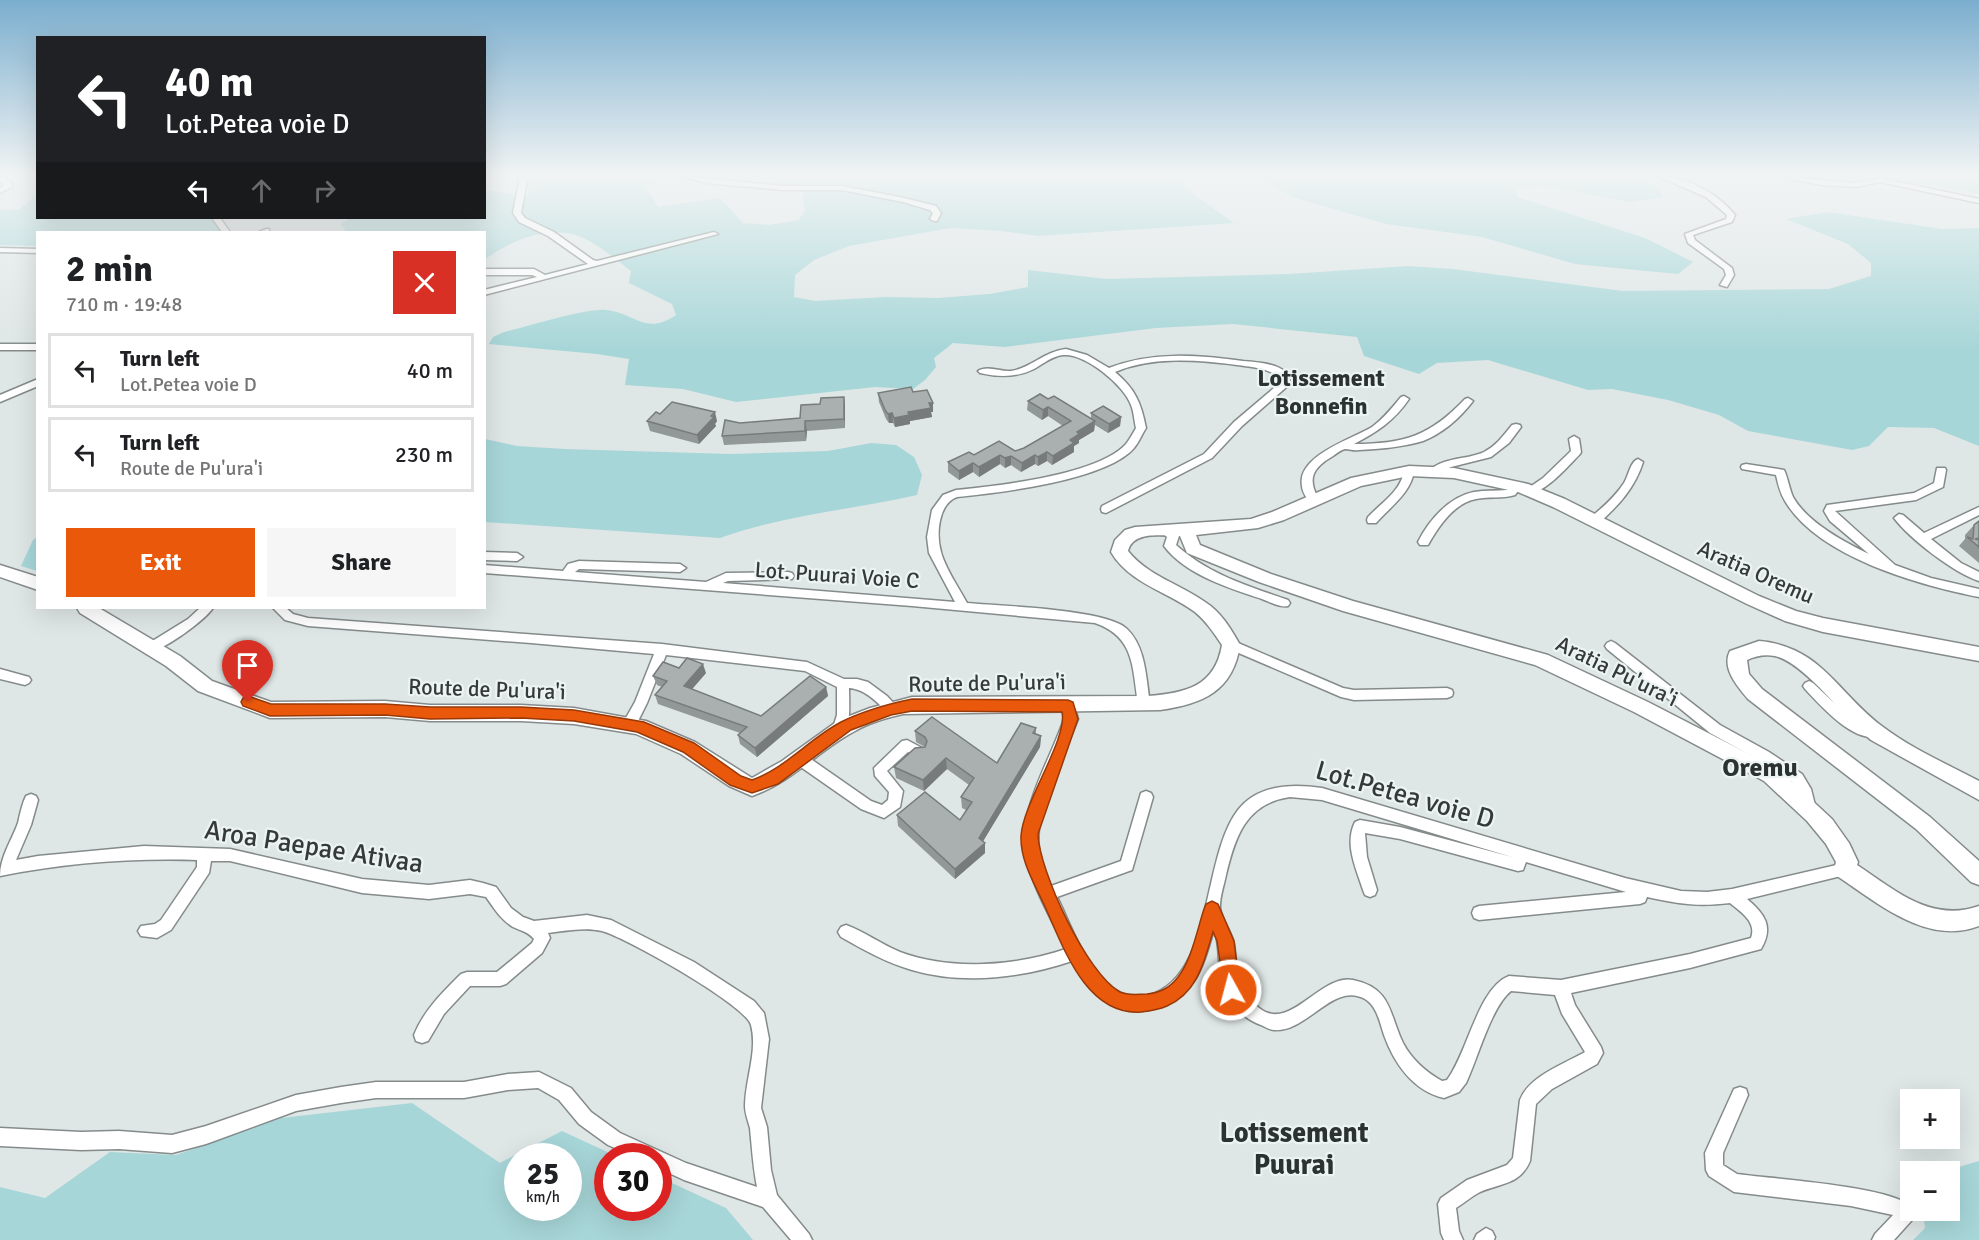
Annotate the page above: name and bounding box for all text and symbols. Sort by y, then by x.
text: 40 m [165,57,254,108]
icon: left [66,60,144,138]
text: Lot.Petea voie D [165,108,349,141]
icon: left [182,174,215,207]
icon: ahead [245,174,278,207]
icon: right [308,174,341,207]
text: 2 min [66,247,153,292]
button: close [393,251,456,314]
text: 710 m · 19:48 [66,292,182,317]
text: Turn left [120,345,200,372]
icon: left [69,354,102,387]
text: 40 m [407,357,453,384]
district label: Lotissement Bonnefin [1257,363,1385,421]
text: Lot.Petea voie D [120,372,257,397]
text: Turn left [120,429,200,456]
icon: left [69,438,102,471]
text: 230 m [395,441,453,468]
text: Route de Pu'ura'i [120,456,263,481]
button: Exit [66,528,255,597]
button: Share [267,528,456,597]
street label: Aratia Oremu [1693,534,1819,610]
street label: Lot. Puurai Voie C [754,556,920,594]
street label: Aratia Pu'ura'i [1552,630,1682,712]
pin [222,640,273,702]
icon: arrive [231,649,264,682]
street label: Route de Pu'ura'i [908,668,1066,698]
street label: Route de Pu'ura'i [408,673,566,705]
district label: Oremu [1722,752,1798,784]
street label: Lot.Petea voie D [1312,754,1498,836]
street label: Aroa Paepae Ativaa [202,813,426,881]
position arrow [1199,958,1263,1022]
map controls [1900,1089,1960,1221]
button: + [1900,1089,1960,1149]
district label: Lotissement Puurai [1220,1116,1369,1182]
speed limit sign: 30 [594,1143,672,1221]
text: 25 [527,1156,559,1193]
button: − [1900,1161,1960,1221]
text: km/h [526,1188,560,1206]

